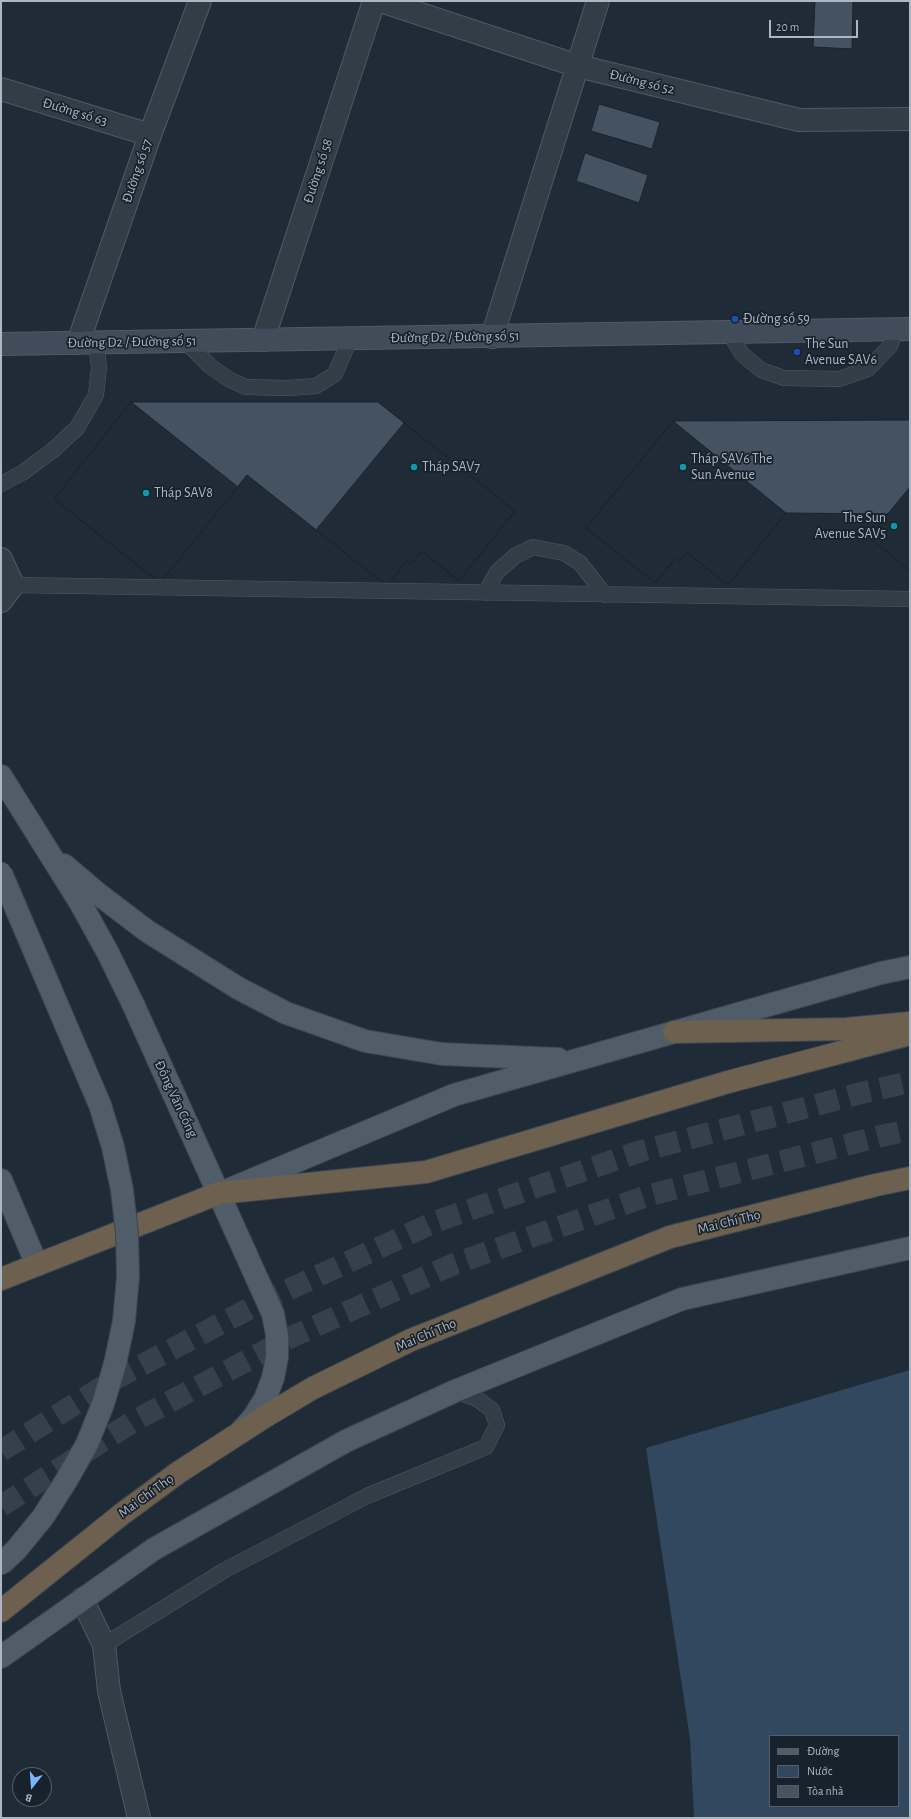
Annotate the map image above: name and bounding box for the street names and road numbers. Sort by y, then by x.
street label: Đường số 52 [608,66,676,98]
street label: Đường số 63 [41,94,109,130]
street label: Đường số 57 [118,137,156,205]
street label: Đường số 58 [300,137,336,205]
street label: Đường D2 / Đường số 51 [390,327,520,347]
street label: Đường D2 / Đường số 51 [67,332,197,352]
street label: Đồng Văn Cống [151,1058,201,1140]
street label: Mai Chí Thọ [696,1206,762,1238]
street label: Mai Chí Thọ [393,1315,459,1355]
street label: Mai Chí Thọ [115,1470,177,1522]

